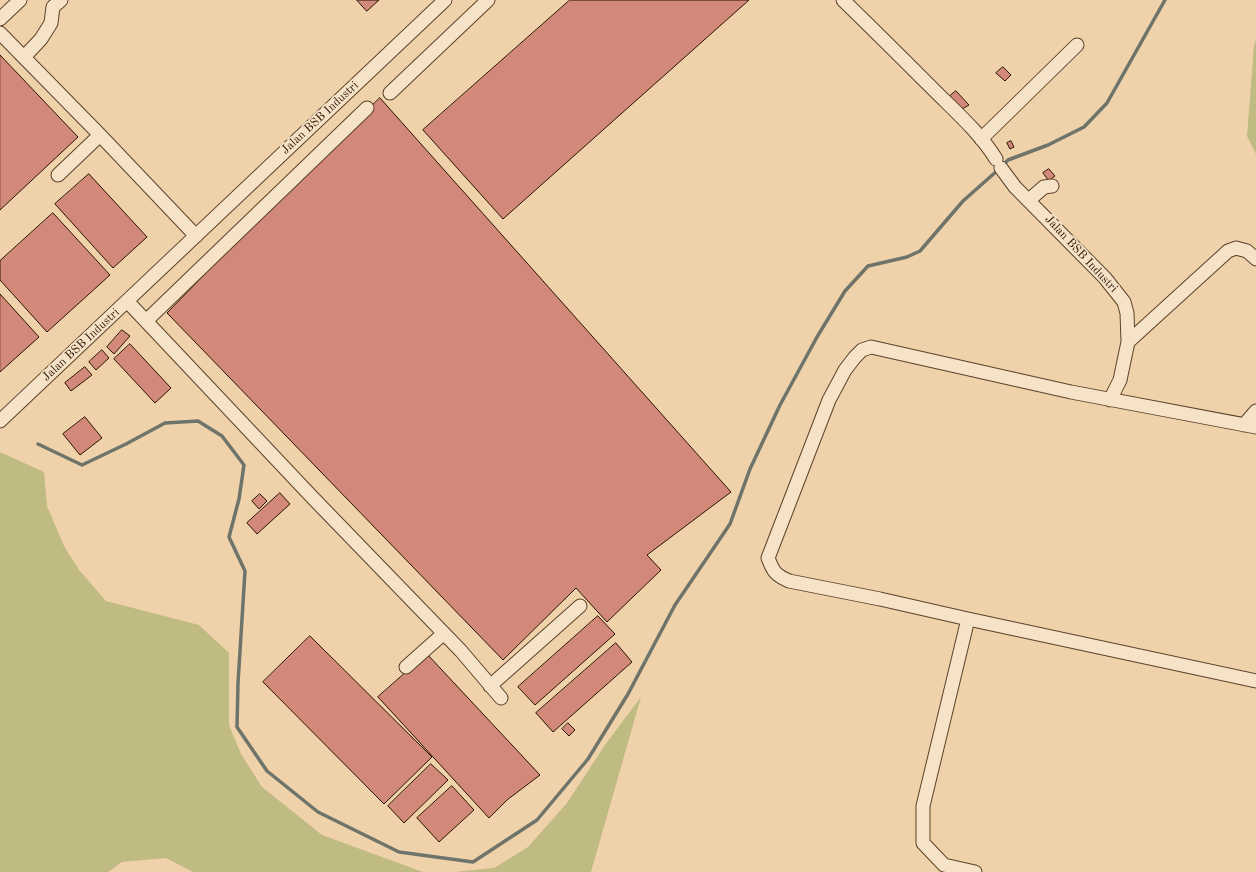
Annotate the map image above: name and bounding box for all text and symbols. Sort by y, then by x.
street label: Jalan BSB Industri [278,79,362,157]
street label: Jalan BSB Industri [1042,212,1120,296]
street label: Jalan BSB Industri [39,306,123,384]

